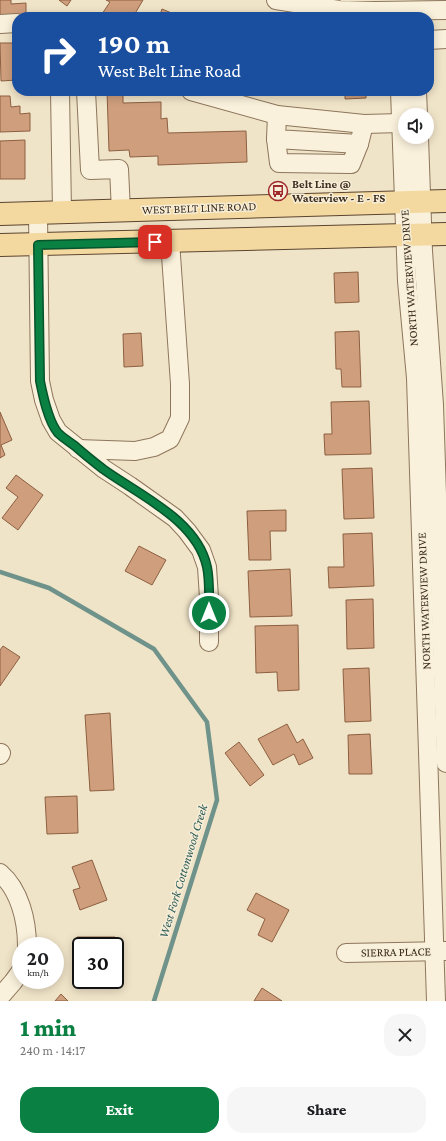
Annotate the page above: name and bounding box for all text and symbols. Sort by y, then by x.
icon: right [32,28,84,80]
text: 190 m [98,28,170,59]
text: West Belt Line Road [98,61,241,81]
map controls [398,108,434,144]
button: sound [398,108,434,144]
place label: Belt Line @ Waterview - E - FS [291,177,385,205]
bus stop icon: Belt Line @ Waterview - E - FS [267,180,289,202]
street label: WEST BELT LINE ROAD [142,199,257,217]
street label: NORTH WATERVIEW DRIVE [397,209,421,347]
pin [138,225,172,259]
icon: arrive [144,231,166,253]
street label: NORTH WATERVIEW DRIVE [415,532,433,670]
position arrow [188,592,230,634]
water label: West Fork Cottonwood Creek [155,801,211,940]
speed limit sign: 30 [72,937,124,989]
street label: SIERRA PLACE [361,944,432,960]
text: 20 [27,947,49,969]
text: km/h [27,967,49,978]
text: 1 min [20,1014,76,1041]
button: close [384,1014,426,1056]
text: 240 m · 14:17 [20,1043,85,1058]
button: Exit [20,1087,219,1133]
button: Share [227,1087,426,1133]

